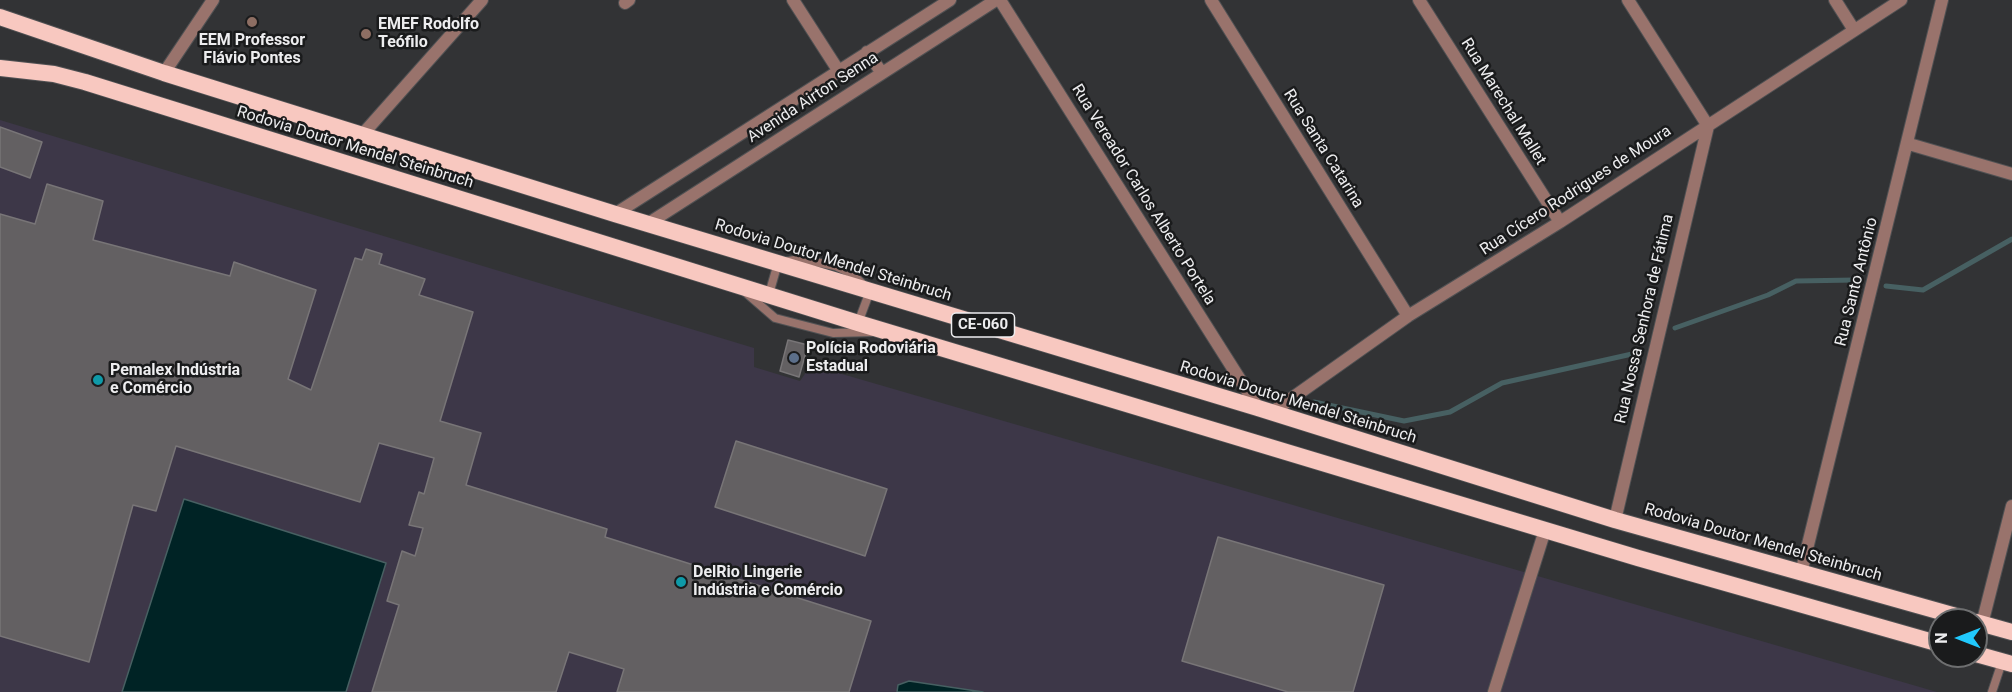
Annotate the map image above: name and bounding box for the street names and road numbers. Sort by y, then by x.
street label: Rua Marechal Mallet [1456,35,1550,169]
street label: Avenida Airton Senna [744,49,882,147]
street label: Rua Vereador Carlos Alberto Portela [1067,81,1219,309]
street label: Rua Santa Catarina [1279,86,1367,212]
street label: Rodovia Doutor Mendel Steinbruch [234,103,476,193]
street label: Rua Cícero Rodrigues de Moura [1477,122,1675,260]
street label: Rua Nossa Senhora de Fátima [1612,212,1678,426]
street label: Rodovia Doutor Mendel Steinbruch [712,216,954,306]
street label: Rua Santo Antônio [1832,216,1882,348]
road number: CE-060 [952,313,1014,337]
street label: Rodovia Doutor Mendel Steinbruch [1177,358,1419,448]
street label: Rodovia Doutor Mendel Steinbruch [1642,500,1884,586]

